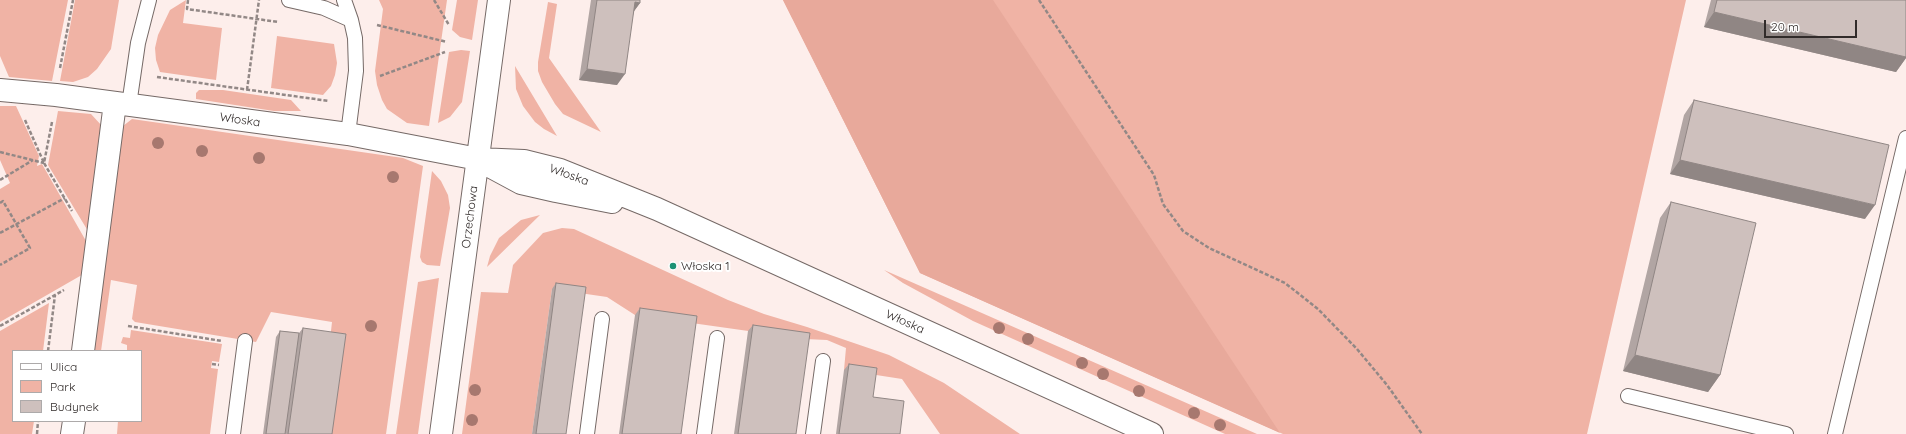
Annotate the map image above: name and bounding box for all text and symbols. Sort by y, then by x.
scale bar [1766,12,1859,38]
text: 20 m [1771,19,1799,34]
street label: Włoska [219,110,261,130]
street label: Włoska [547,161,591,189]
street label: Orzechowa [459,185,481,249]
place label: Włoska 1 [681,259,730,273]
marker: Włoska 1 [668,261,678,271]
street label: Włoska [883,307,927,337]
legend [12,350,142,422]
text: Ulica [50,359,77,374]
text: Park [50,379,75,394]
text: Budynek [50,399,99,414]

